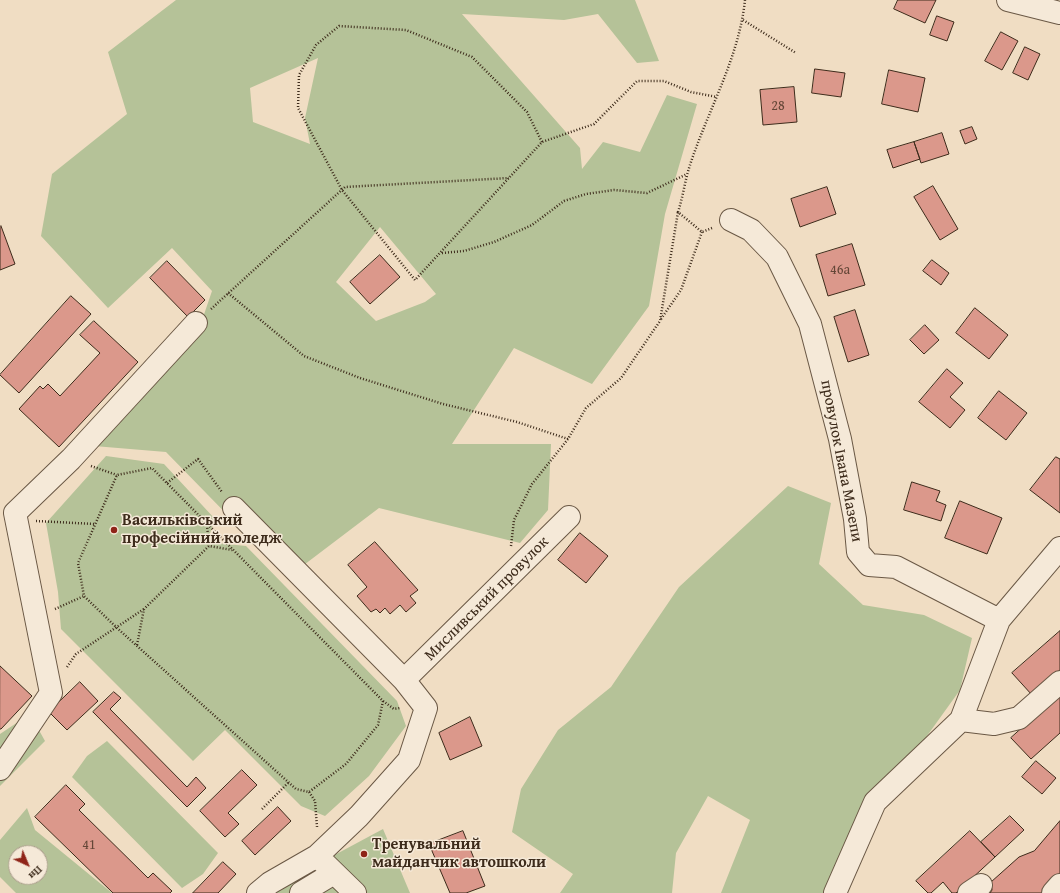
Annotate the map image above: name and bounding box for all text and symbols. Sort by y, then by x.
house number: 28 [771,98,785,114]
house number: 46а [830,262,850,278]
street label: провулок Івана Мазепи [816,378,866,544]
place label: Васильківський професійний коледж [122,511,281,549]
marker: Васильківський професійний коледж [109,525,119,535]
street label: Мисливський провулок [421,533,553,665]
place label: Тренувальний майданчик автошколи [372,835,546,873]
house number: 41 [82,837,96,853]
north arrow [8,845,48,885]
marker: Тренувальний майданчик автошколи [359,849,369,859]
text: Пн [25,862,46,884]

